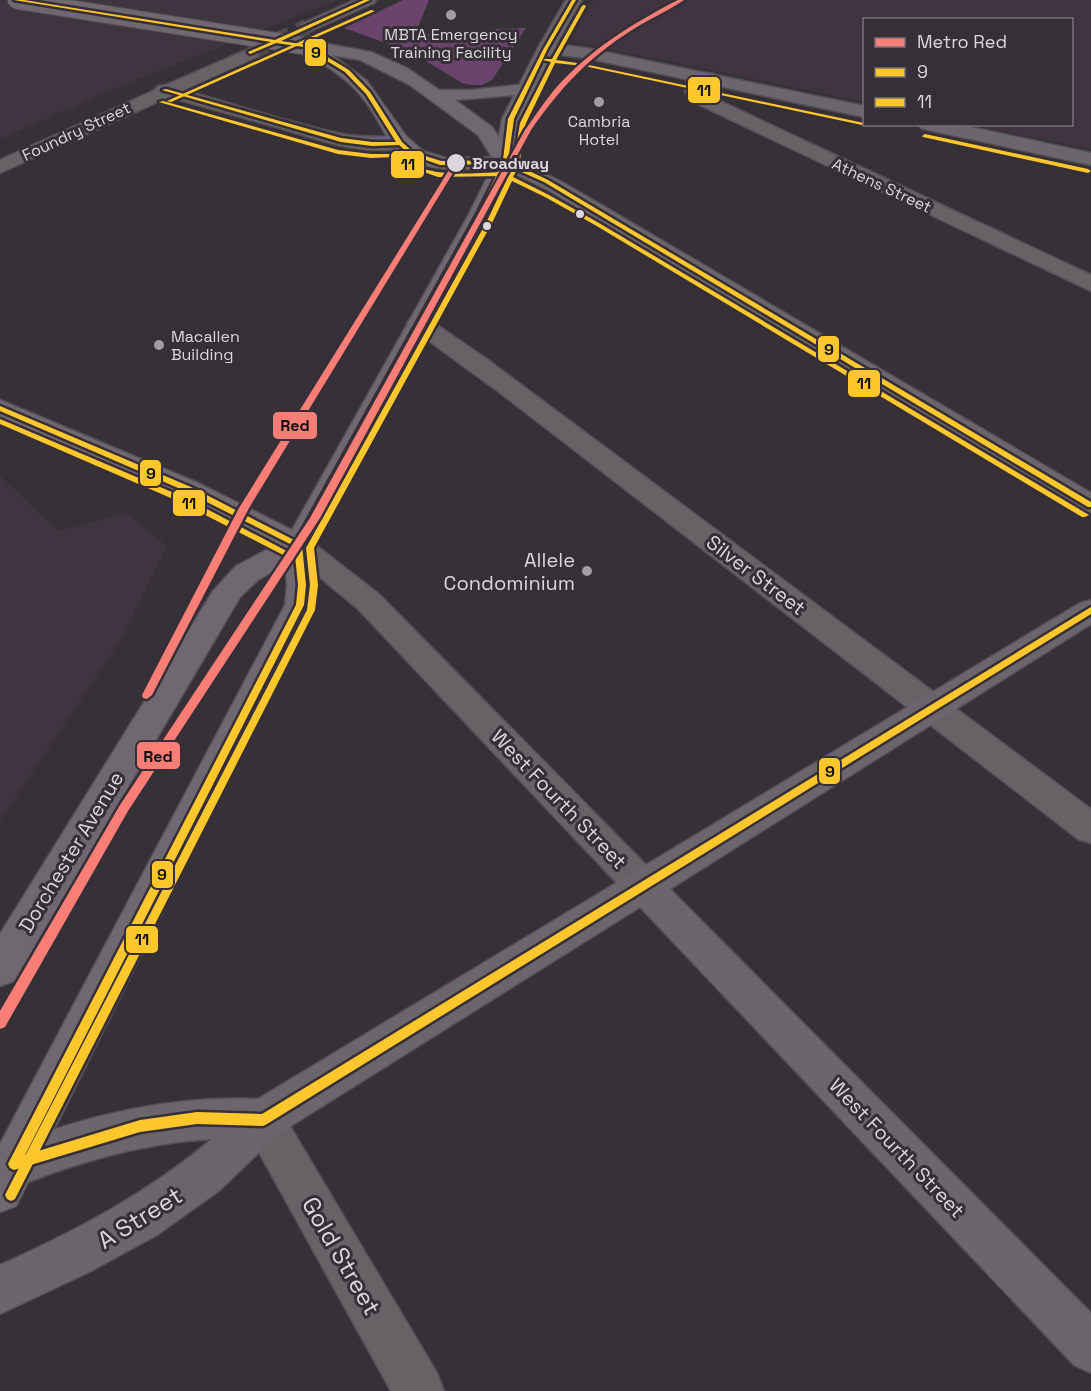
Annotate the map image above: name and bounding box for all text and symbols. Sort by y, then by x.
marker: MBTA Emergency Training Facility [444,8,458,22]
legend [863,18,1073,126]
place label: MBTA Emergency Training Facility [384,24,518,63]
text: Metro Red [917,30,1007,53]
line badge: 9 [304,38,327,67]
text: 9 [311,42,321,63]
text: 9 [917,60,928,83]
line badge: 11 [687,76,721,104]
text: 11 [697,80,711,101]
text: 11 [917,90,932,113]
marker: Cambria Hotel [592,95,606,109]
street label: Foundry Street [19,97,134,166]
place label: Cambria Hotel [568,111,630,150]
line badge: 11 [390,150,425,179]
marker: Broadway [445,152,467,174]
place label: Broadway [472,153,549,174]
street label: Athens Street [829,153,935,218]
text: 11 [401,154,415,175]
unlabelled marker [574,208,586,220]
unlabelled marker [481,220,493,232]
place label: Macallen Building [171,326,240,365]
line badge: 9 [817,335,840,363]
marker: Macallen Building [152,338,166,352]
text: 9 [824,339,834,360]
line badge: 11 [847,369,881,398]
text: 11 [857,373,871,394]
line badge: Red [272,411,318,440]
text: Red [280,415,310,436]
line badge: 9 [139,459,162,487]
text: 9 [146,463,156,484]
line badge: 11 [172,489,206,517]
text: 11 [182,493,196,514]
street label: Silver Street [701,529,811,621]
place label: Allele Condominium [444,547,575,596]
marker: Allele Condominium [580,564,594,578]
street label: West Fourth Street [486,724,632,874]
line badge: Red [136,741,181,770]
text: Red [143,746,173,767]
line badge: 9 [818,757,841,785]
text: 9 [825,761,835,782]
street label: Dorchester Avenue [13,767,129,937]
line badge: 9 [151,860,174,889]
text: 9 [157,864,167,885]
line badge: 11 [125,925,159,954]
text: 11 [135,929,149,950]
street label: West Fourth Street [824,1073,970,1223]
street label: A Street [92,1179,188,1256]
street label: Gold Street [295,1191,388,1320]

